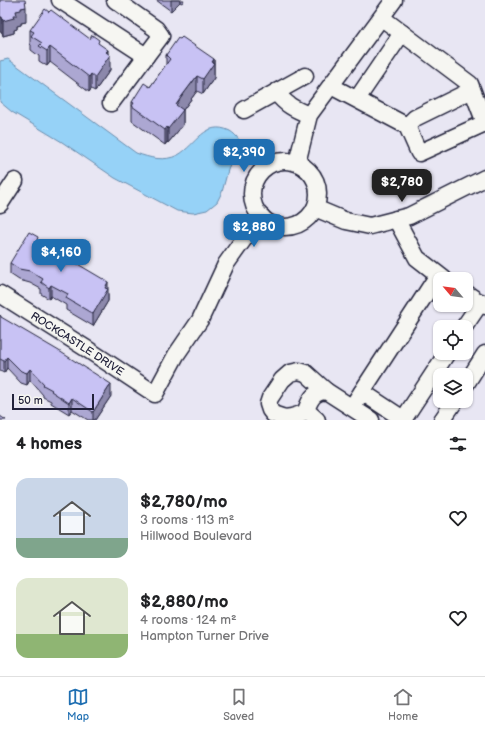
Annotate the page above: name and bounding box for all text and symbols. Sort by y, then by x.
pin: $2,390 [211,139,277,173]
text: $2,390 [223,144,265,160]
pin: $2,780 [369,169,435,203]
text: $2,780 [381,174,423,190]
pin: $2,880 [221,214,287,248]
text: $2,880 [233,219,275,235]
pin: $4,160 [28,239,94,273]
text: $4,160 [41,244,81,260]
north arrow [433,272,473,312]
map controls [433,272,473,408]
street label: ROCKCASTLE DRIVE [29,309,126,378]
button: locate [433,320,473,360]
button: layers [433,368,473,408]
scale bar [12,392,94,411]
text: 50 m [18,394,43,407]
icon: filters [447,433,469,455]
text: 4 homes [16,434,82,454]
text: $2,780/mo [140,492,228,512]
icon: home [48,494,96,542]
icon: heart [447,507,469,529]
text: 3 rooms · 113 m² [140,512,234,528]
text: Hillwood Boulevard [140,528,252,544]
text: $2,880/mo [140,592,228,612]
icon: home [48,594,96,642]
icon: heart [447,607,469,629]
text: 4 rooms · 124 m² [140,612,237,628]
text: Hampton Turner Drive [140,628,269,644]
tab: Map [67,686,89,723]
tab: Saved [223,686,254,723]
tab: Home [388,686,418,723]

